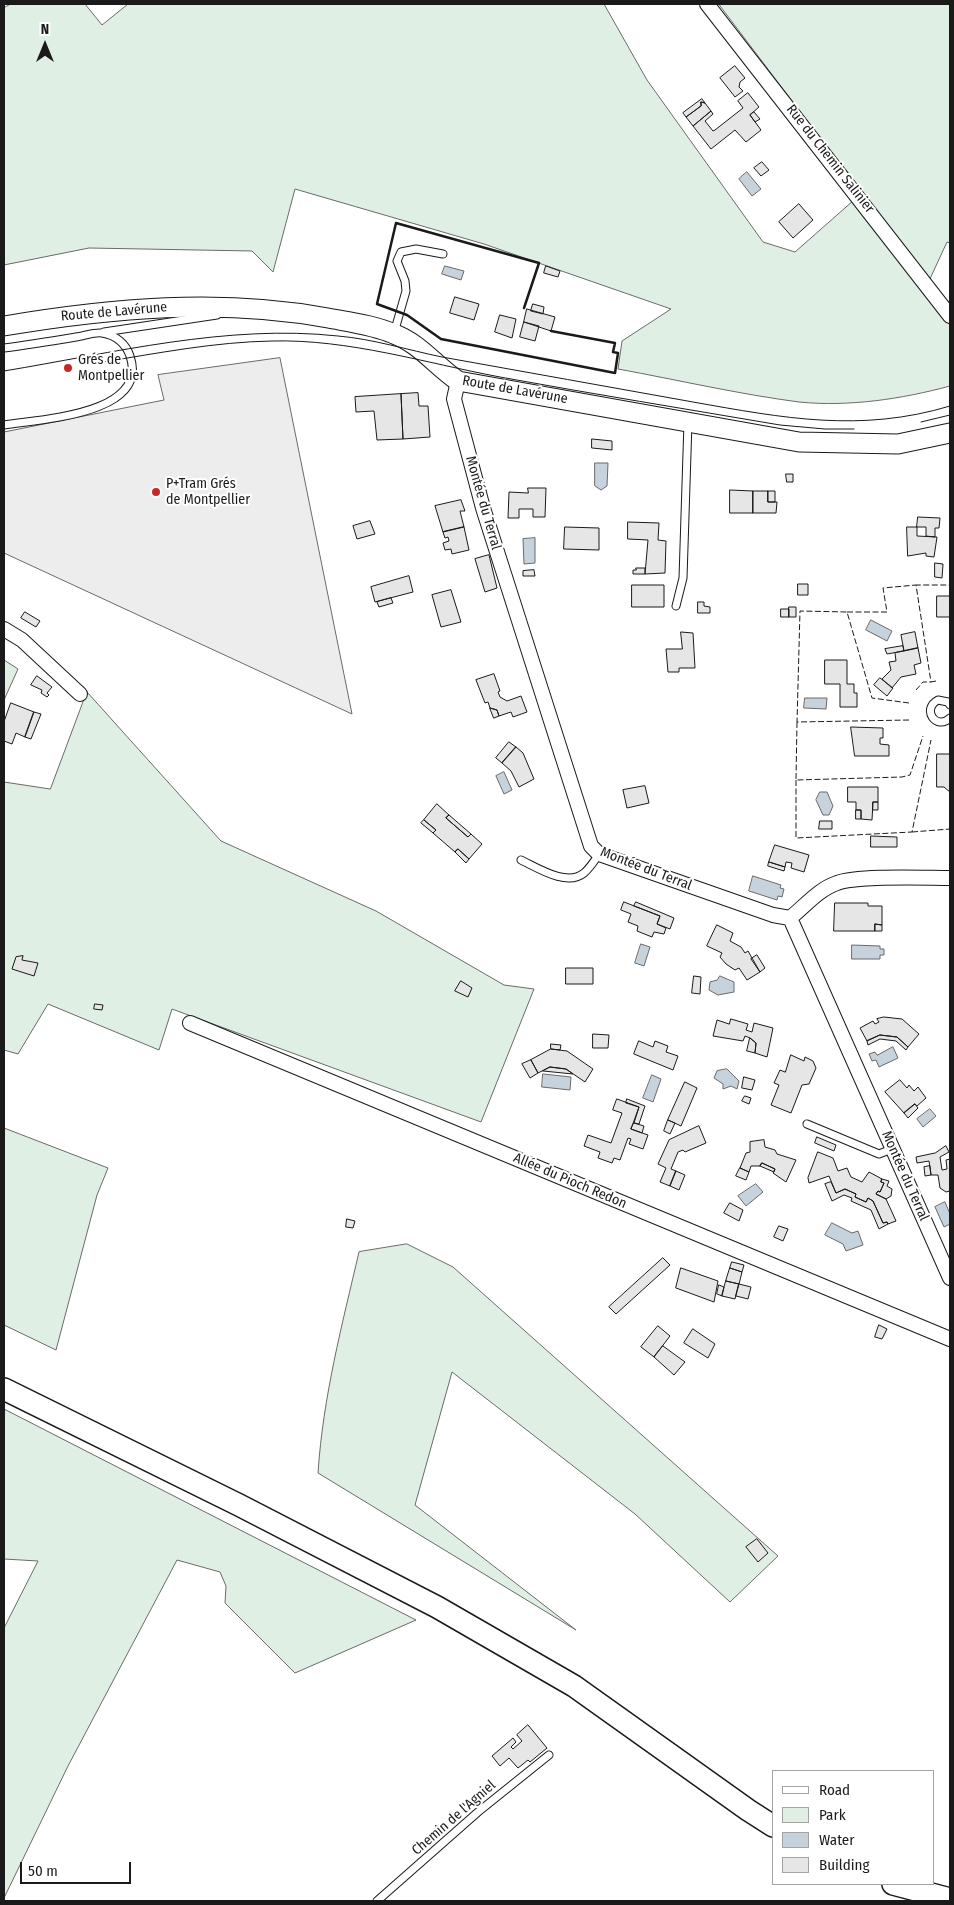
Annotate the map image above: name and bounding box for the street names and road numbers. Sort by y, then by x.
street label: Rue du Chemin Salinier [782,101,878,217]
street label: Route de Lavérune [60,299,168,325]
street label: Route de Lavérune [461,372,569,408]
street label: Montée du Terral [462,454,504,552]
street label: Montée du Terral [598,844,694,894]
street label: Montée du Terral [878,1128,932,1224]
street label: Allée du Pioch Redon [511,1150,629,1212]
street label: Chemin de l'Agniel [409,1777,499,1859]

